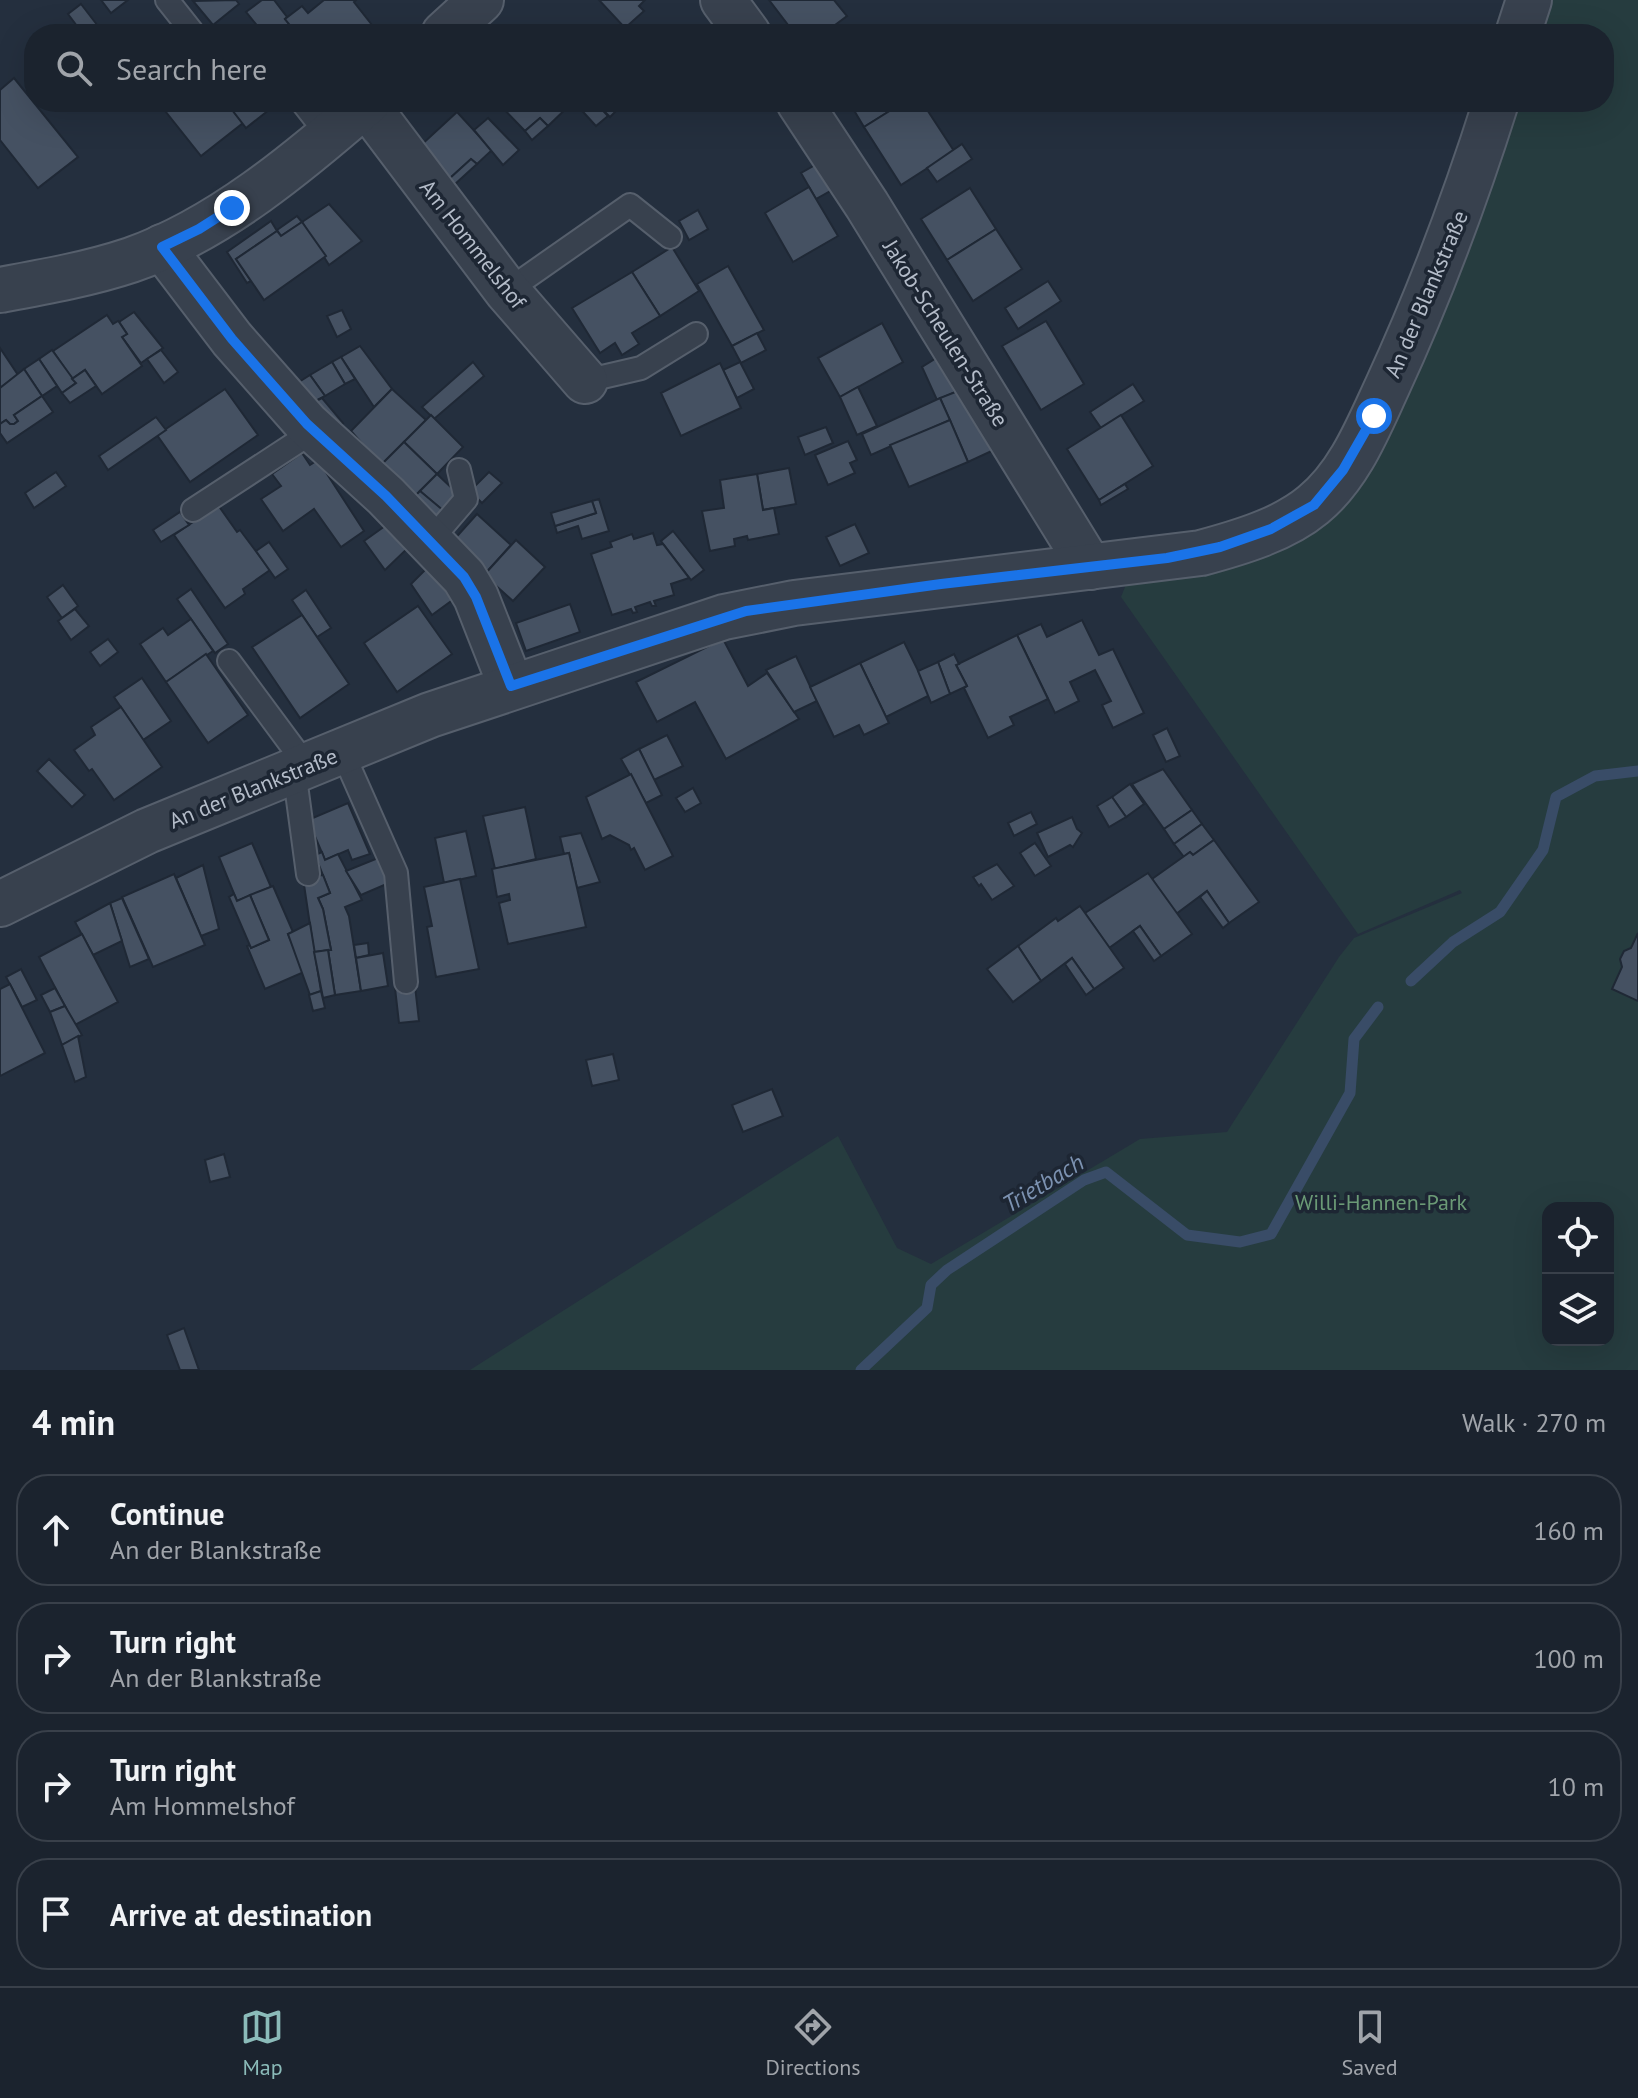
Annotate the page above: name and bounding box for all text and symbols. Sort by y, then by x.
search box [24,24,1614,112]
icon: search [52,46,96,90]
text: Search here [116,49,267,88]
street label: Am Hommelshof [414,174,533,315]
route end [214,190,250,226]
street label: An der Blankstraße [1378,206,1474,382]
street label: Jakob-Scheulen-Straße [877,234,1015,432]
route start [1356,398,1392,434]
street label: An der Blankstraße [165,741,341,835]
water label: Trietbach [997,1147,1089,1219]
park label: Willi-Hannen-Park [1295,1188,1468,1216]
map controls [1542,1202,1614,1346]
button: locate [1542,1202,1614,1274]
button: layers [1542,1274,1614,1346]
text: 4 min [32,1400,115,1444]
text: Walk · 270 m [1462,1406,1606,1439]
text: Continue [110,1494,224,1533]
icon: ahead [34,1508,78,1552]
text: 160 m [1533,1514,1604,1547]
text: An der Blankstraße [110,1533,322,1566]
text: Turn right [110,1622,236,1661]
icon: right [34,1636,78,1680]
text: 100 m [1533,1642,1604,1675]
text: An der Blankstraße [110,1661,322,1694]
text: Turn right [110,1750,236,1789]
icon: right [34,1764,78,1808]
text: 10 m [1548,1770,1604,1803]
text: Am Hommelshof [110,1789,295,1822]
icon: arrive [34,1892,78,1936]
text: Arrive at destination [110,1895,372,1934]
tab: Map [240,2005,284,2081]
tab: Directions [765,2005,861,2081]
tab: Saved [1342,2005,1397,2081]

